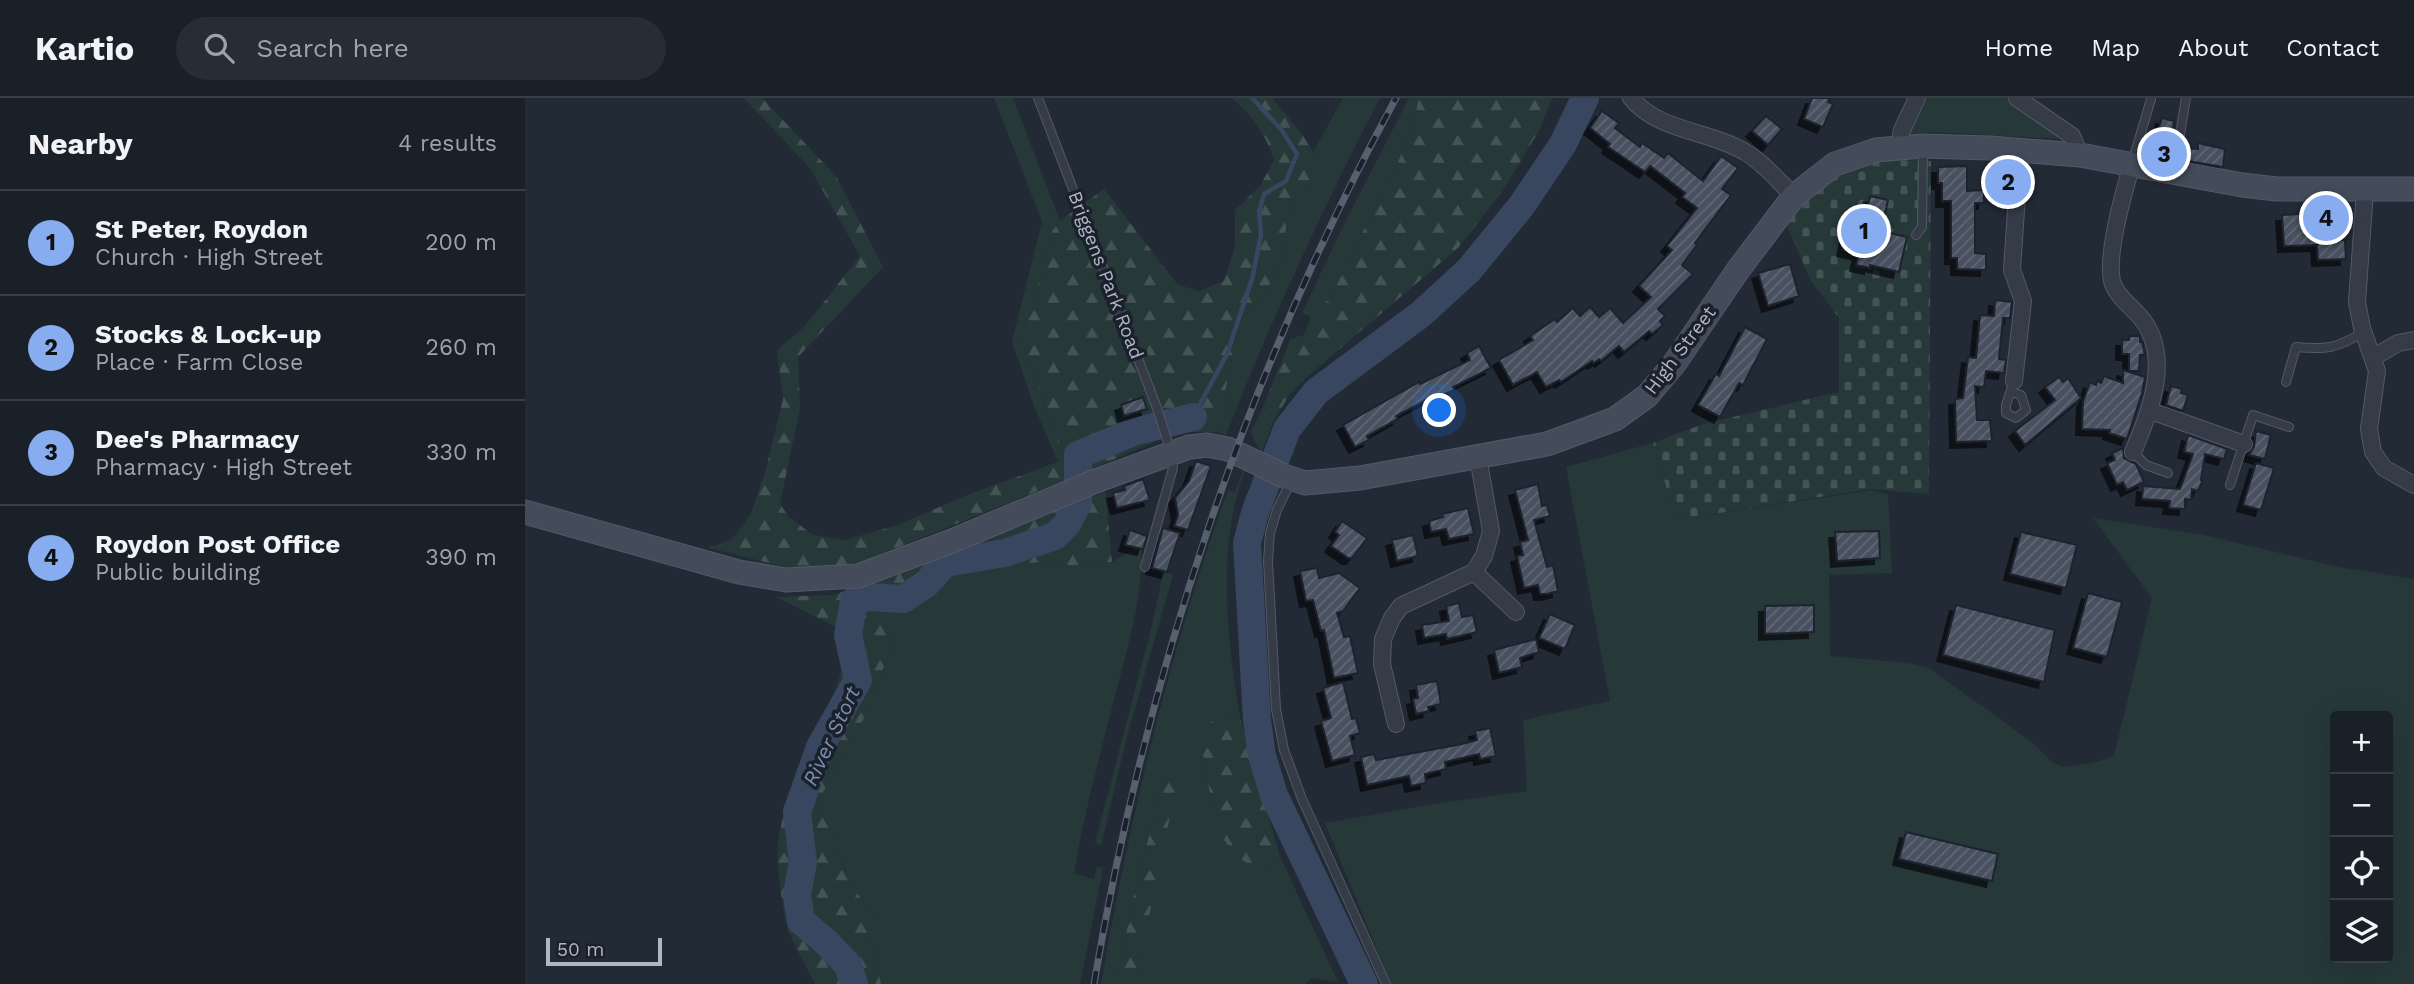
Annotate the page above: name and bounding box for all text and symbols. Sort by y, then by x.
search box [176,17,666,80]
text: Kartio [35,29,134,68]
icon: search [200,29,238,67]
text: Search here [256,33,409,63]
text: Home [1985,34,2053,62]
text: Map [2091,34,2140,62]
text: About [2178,34,2248,62]
text: Contact [2286,34,2379,62]
text: Nearby [28,126,133,161]
pin: 3 [2141,128,2187,180]
text: 4 results [398,130,497,157]
pin: 2 [1985,156,2031,208]
street label: Briggens Park Road [1063,188,1149,362]
pin: 4 [2303,192,2349,244]
pin: 1 [1841,205,1887,257]
text: St Peter, Roydon [95,214,308,244]
text: 1 [46,229,56,256]
text: 200 m [425,229,497,256]
text: Church · High Street [95,244,323,271]
street label: High Street [1639,301,1721,399]
text: Stocks & Lock-up [95,319,322,349]
text: 2 [44,334,58,361]
text: 260 m [426,334,497,361]
text: Place · Farm Close [95,349,303,376]
your location [1422,393,1456,427]
text: Dee's Pharmacy [95,424,299,454]
text: 3 [44,439,58,466]
text: 330 m [426,439,497,466]
text: Pharmacy · High Street [95,454,352,481]
text: Roydon Post Office [95,529,340,559]
text: 4 [44,544,58,571]
text: 390 m [425,544,497,571]
text: Public building [95,559,260,586]
water label: River Stort [797,682,865,790]
map controls [2330,711,2393,963]
button: + [2330,711,2393,774]
button: − [2330,774,2393,837]
button: locate [2330,837,2393,900]
button: layers [2330,900,2393,963]
scale bar [546,935,661,967]
text: 50 m [557,938,604,961]

